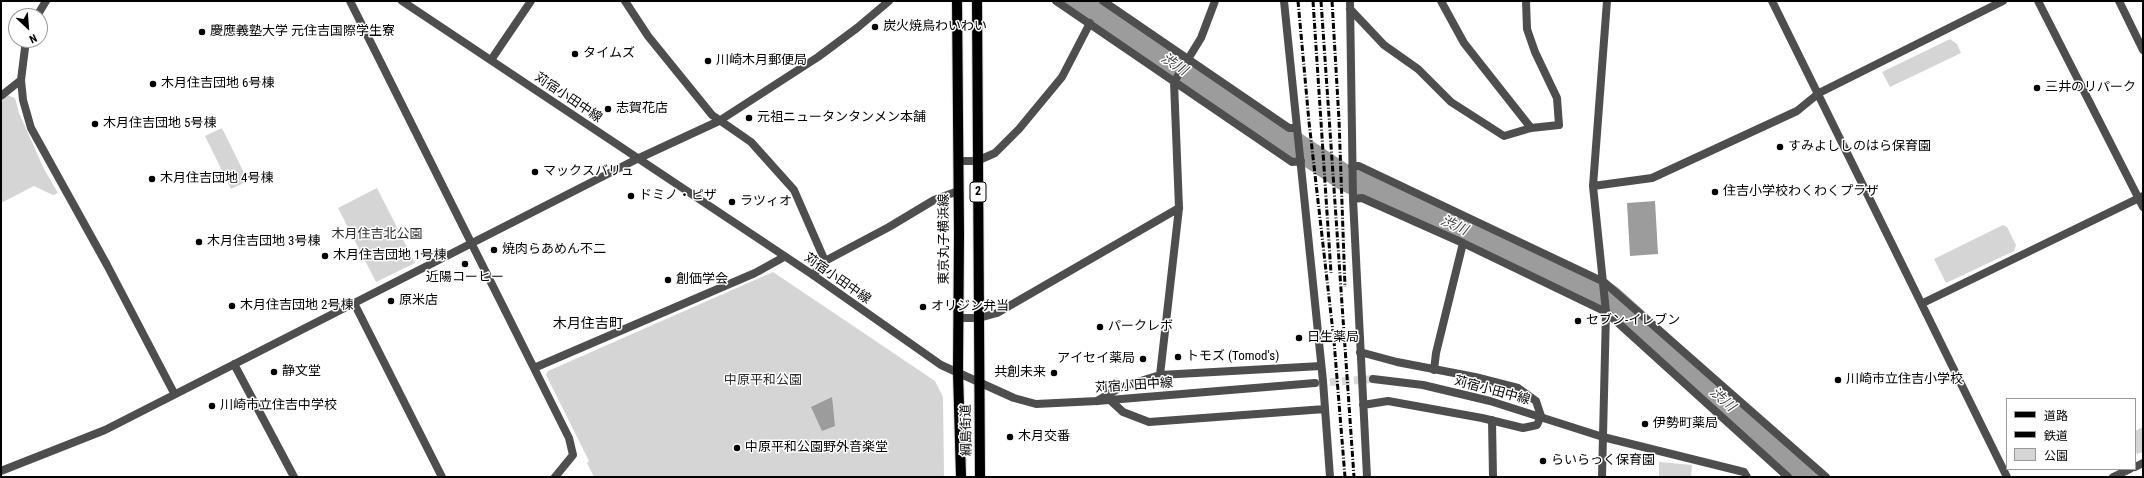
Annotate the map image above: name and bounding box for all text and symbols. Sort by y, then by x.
north arrow [8,8,48,48]
place label: 炭火焼鳥わいわい [883,19,987,35]
marker: 炭火焼鳥わいわい [870,22,880,32]
place label: 慶應義塾大学 元住吉国際学生寮 [210,24,395,40]
marker: 慶應義塾大学 元住吉国際学生寮 [197,27,207,37]
text: N [27,31,39,46]
place label: タイムズ [583,46,635,62]
marker: タイムズ [570,49,580,59]
water label: 渋川 [1158,50,1190,80]
place label: 川崎木月郵便局 [716,53,807,69]
marker: 川崎木月郵便局 [703,56,713,66]
street label: 苅宿小田中線 [531,70,605,126]
place label: 木月住吉団地 6号棟 [161,76,274,92]
marker: 木月住吉団地 6号棟 [148,79,158,89]
place label: 三井のリパーク [2045,80,2136,96]
marker: 三井のリパーク [2032,83,2042,93]
place label: 志賀花店 [616,101,668,117]
marker: 志賀花店 [603,104,613,114]
place label: 元祖ニュータンタンメン本舗 [757,110,926,126]
marker: 元祖ニュータンタンメン本舗 [744,113,754,123]
place label: 木月住吉団地 5号棟 [103,116,216,132]
marker: 木月住吉団地 5号棟 [90,119,100,129]
place label: すみよししのはら保育園 [1788,139,1931,155]
marker: すみよししのはら保育園 [1775,142,1785,152]
place label: マックスバリュ [543,164,634,180]
marker: マックスバリュ [530,167,540,177]
place label: 木月住吉団地 4号棟 [160,171,273,187]
marker: 木月住吉団地 4号棟 [147,174,157,184]
road number: 2 [970,182,986,202]
place label: 住吉小学校わくわくプラザ [1723,184,1879,200]
marker: 住吉小学校わくわくプラザ [1710,187,1720,197]
place label: ドミノ・ピザ [639,188,717,204]
marker: ドミノ・ピザ [626,191,636,201]
place label: ラツィオ [740,194,792,210]
street label: 東京丸子横浜線 [937,194,953,284]
marker: ラツィオ [727,197,737,207]
water label: 渋川 [1438,213,1470,239]
park label: 木月住吉北公園 [332,227,422,243]
place label: 木月住吉団地 3号棟 [207,234,320,250]
marker: 木月住吉団地 3号棟 [194,237,204,247]
place label: 焼肉らあめん不二 [502,242,606,258]
marker: 焼肉らあめん不二 [489,245,499,255]
place label: 木月住吉団地 1号棟 [333,248,446,264]
street label: 苅宿小田中線 [801,250,873,308]
marker: 木月住吉団地 1号棟 [320,251,330,261]
marker: 近陽コーヒー [460,259,470,269]
place label: 近陽コーヒー [426,270,504,286]
place label: 創価学会 [676,272,728,288]
marker: 創価学会 [663,275,673,285]
place label: 原米店 [399,293,438,309]
marker: 原米店 [386,296,396,306]
place label: 木月住吉団地 2号棟 [240,298,353,314]
place label: オリジン弁当 [931,299,1009,315]
marker: 木月住吉団地 2号棟 [227,301,237,311]
marker: オリジン弁当 [918,302,928,312]
place label: セブン-イレブン [1586,313,1680,329]
district label: 木月住吉町 [553,316,623,332]
marker: セブン-イレブン [1573,316,1583,326]
place label: パークレボ [1108,319,1173,335]
marker: パークレボ [1095,322,1105,332]
place label: 日生薬局 [1307,330,1359,346]
marker: 日生薬局 [1294,333,1304,343]
place label: トモズ (Tomod's) [1186,349,1279,365]
place label: アイセイ薬局 [1057,351,1135,367]
marker: トモズ (Tomod's) [1173,352,1183,362]
marker: アイセイ薬局 [1138,354,1148,364]
place label: 静文堂 [282,364,321,380]
place label: 共創未来 [994,365,1046,381]
marker: 静文堂 [269,367,279,377]
marker: 共創未来 [1049,368,1059,378]
place label: 川崎市立住吉小学校 [1846,372,1963,388]
park label: 中原平和公園 [724,373,802,389]
street label: 苅宿小田中線 [1452,373,1532,409]
street label: 苅宿小田中線 [1095,375,1173,397]
marker: 川崎市立住吉小学校 [1833,375,1843,385]
water label: 渋川 [1706,384,1738,416]
place label: 川崎市立住吉中学校 [220,398,337,414]
legend [2006,398,2136,470]
marker: 川崎市立住吉中学校 [207,401,217,411]
street label: 綱島街道 [959,404,975,456]
text: 道路 [2044,409,2068,423]
place label: 伊勢町薬局 [1653,416,1718,432]
marker: 伊勢町薬局 [1640,419,1650,429]
place label: 木月交番 [1018,429,1070,445]
text: 鉄道 [2044,429,2068,443]
marker: 木月交番 [1005,432,1015,442]
place label: 中原平和公園野外音楽堂 [745,440,888,456]
marker: 中原平和公園野外音楽堂 [732,443,742,453]
text: 公園 [2044,449,2068,463]
place label: らいらっく保育園 [1551,453,1655,469]
marker: らいらっく保育園 [1538,456,1548,466]

